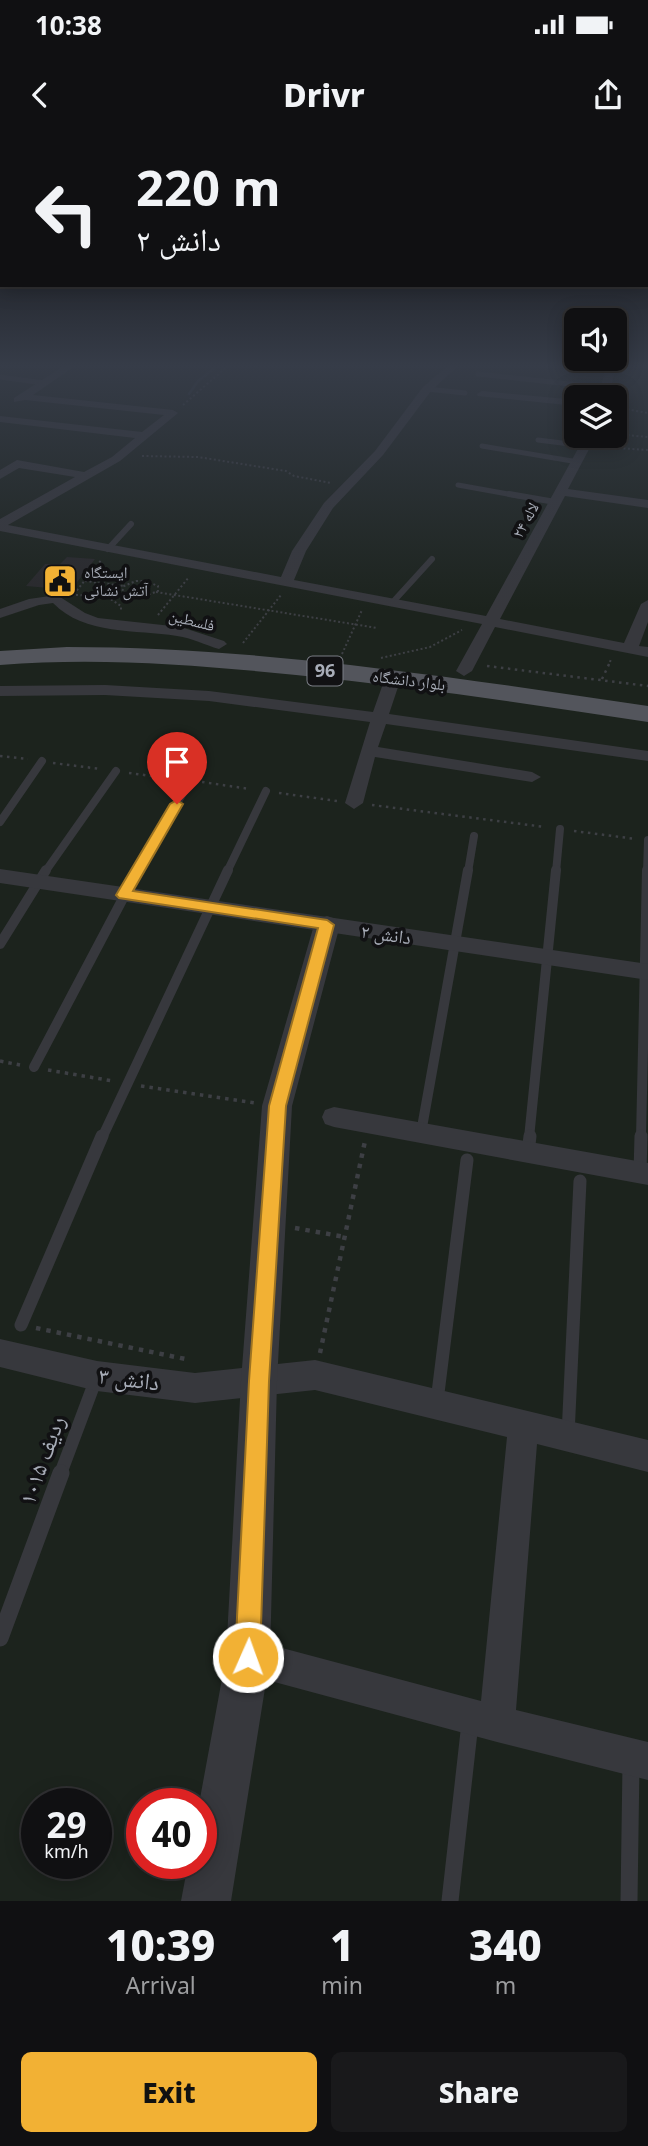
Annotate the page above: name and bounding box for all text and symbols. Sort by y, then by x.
text: 10:38 [35,7,102,43]
text: Drivr [283,73,365,116]
icon: back [21,76,59,114]
icon: share [589,76,627,114]
text: 220 m [136,154,281,220]
icon: left [21,168,112,259]
text: دانش ۲ [136,217,221,260]
map controls [564,308,627,448]
button: sound [564,308,627,371]
button: layers [564,385,627,448]
street label: لاله ۲۴ [506,498,544,542]
place label: ایستگاه آتش نشانی [84,561,149,601]
public building icon: ایستگاه آتش نشانی [41,562,79,600]
street label: فلسطین [167,604,217,636]
road number: 96 [308,656,342,686]
street label: بلوار دانشگاه [371,665,447,695]
pin [147,732,207,804]
icon: arrive [158,743,196,781]
street label: دانش ۲ [359,918,413,950]
street label: دانش ۳ [97,1358,161,1398]
street label: ردیف ۱۰۱۵ [10,1411,72,1509]
position arrow [211,1620,285,1694]
speed limit sign: 40 [126,1788,217,1879]
text: 29 [46,1801,87,1848]
text: km/h [44,1839,89,1863]
text: 10:39 [106,1916,215,1973]
text: 1 [330,1916,354,1973]
text: 340 [469,1916,542,1973]
text: Arrival [126,1969,196,2001]
text: min [321,1969,363,2001]
text: m [495,1969,516,2001]
button: Exit [21,2052,317,2132]
button: Share [331,2052,627,2132]

